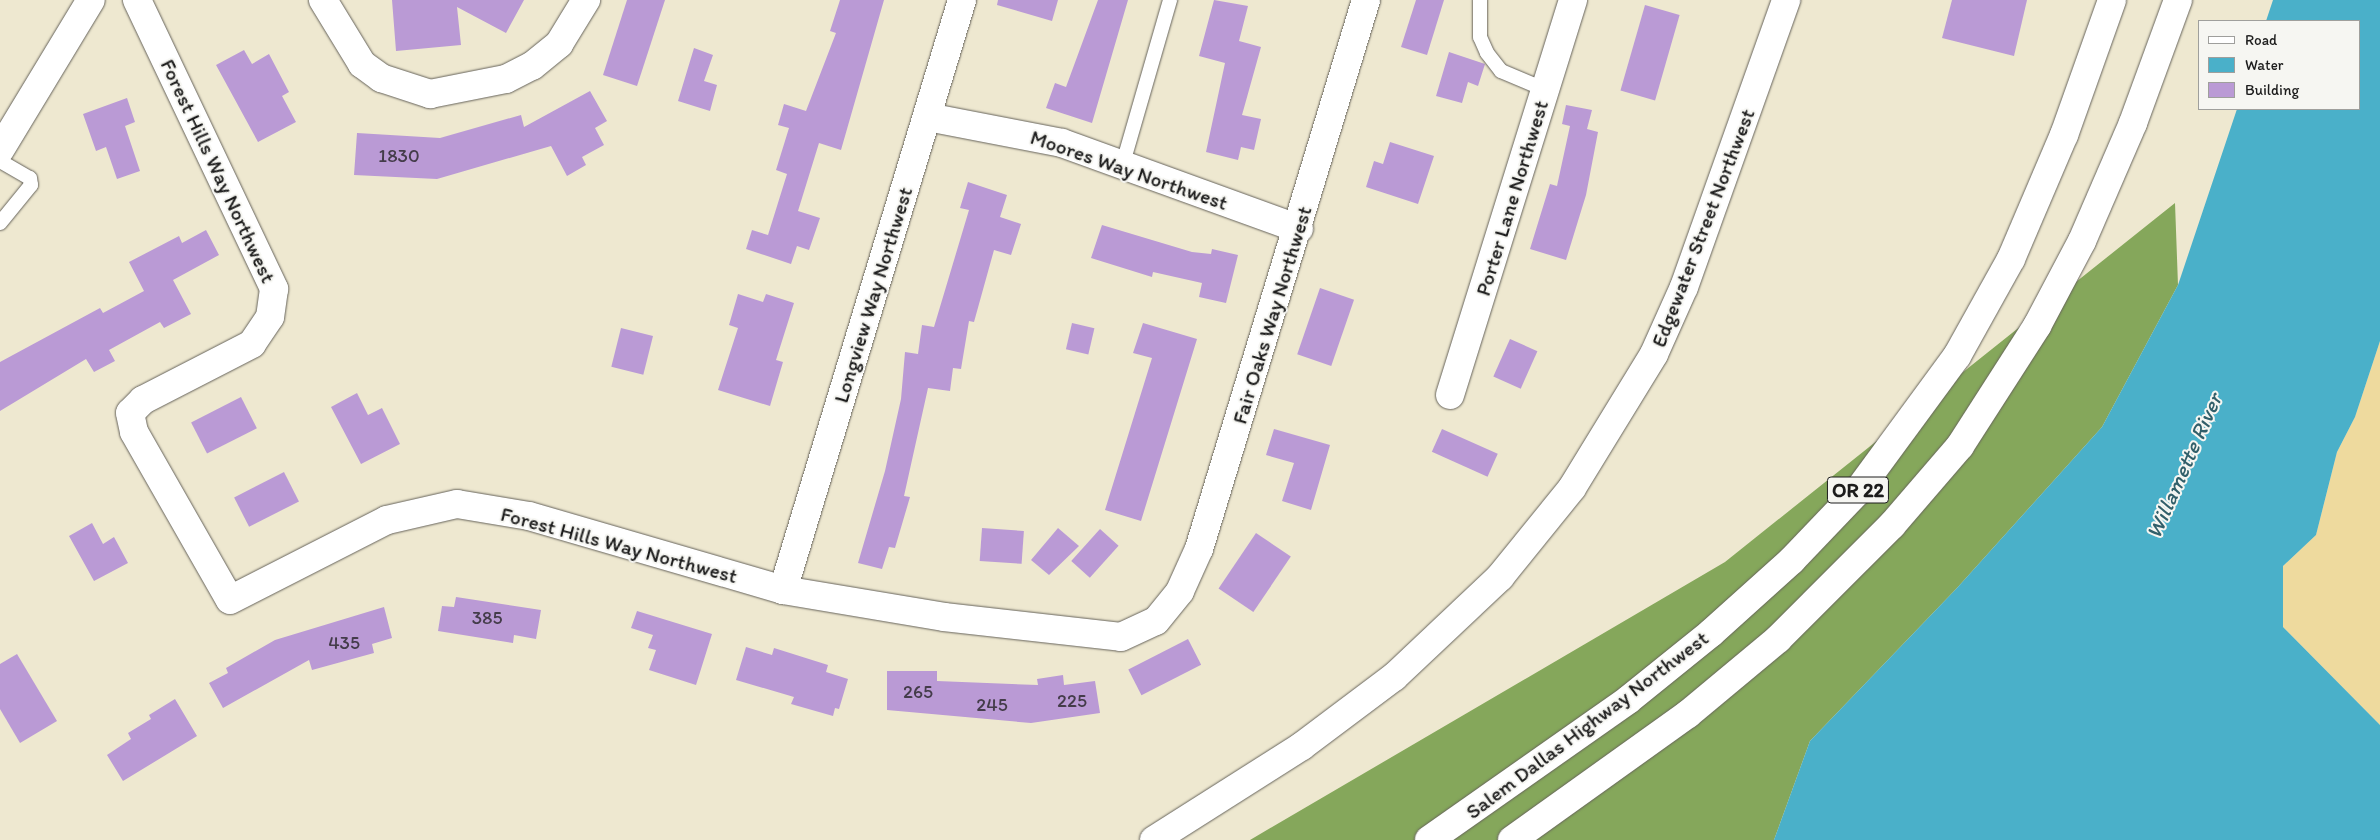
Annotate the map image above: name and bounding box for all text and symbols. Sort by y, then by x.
legend [2198,20,2360,110]
text: Road [2245,31,2277,49]
street label: Forest Hills Way Northwest [155,55,281,287]
text: Water [2245,56,2283,74]
text: Building [2245,81,2299,99]
street label: Porter Lane Northwest [1470,97,1554,299]
street label: Edgewater Street Northwest [1646,105,1760,351]
street label: Moores Way Northwest [1027,124,1231,216]
house number: 1830 [378,145,420,167]
street label: Longview Way Northwest [828,184,918,406]
street label: Fair Oaks Way Northwest [1227,203,1317,427]
water label: Willamette River [2140,389,2228,543]
road number: OR 22 [1827,472,1889,508]
street label: Forest Hills Way Northwest [498,501,740,589]
house number: 385 [472,607,502,629]
street label: Salem Dallas Highway Northwest [1461,626,1713,824]
house number: 435 [328,632,360,654]
house number: 265 [903,681,933,703]
house number: 225 [1057,690,1087,712]
house number: 245 [976,694,1008,716]

